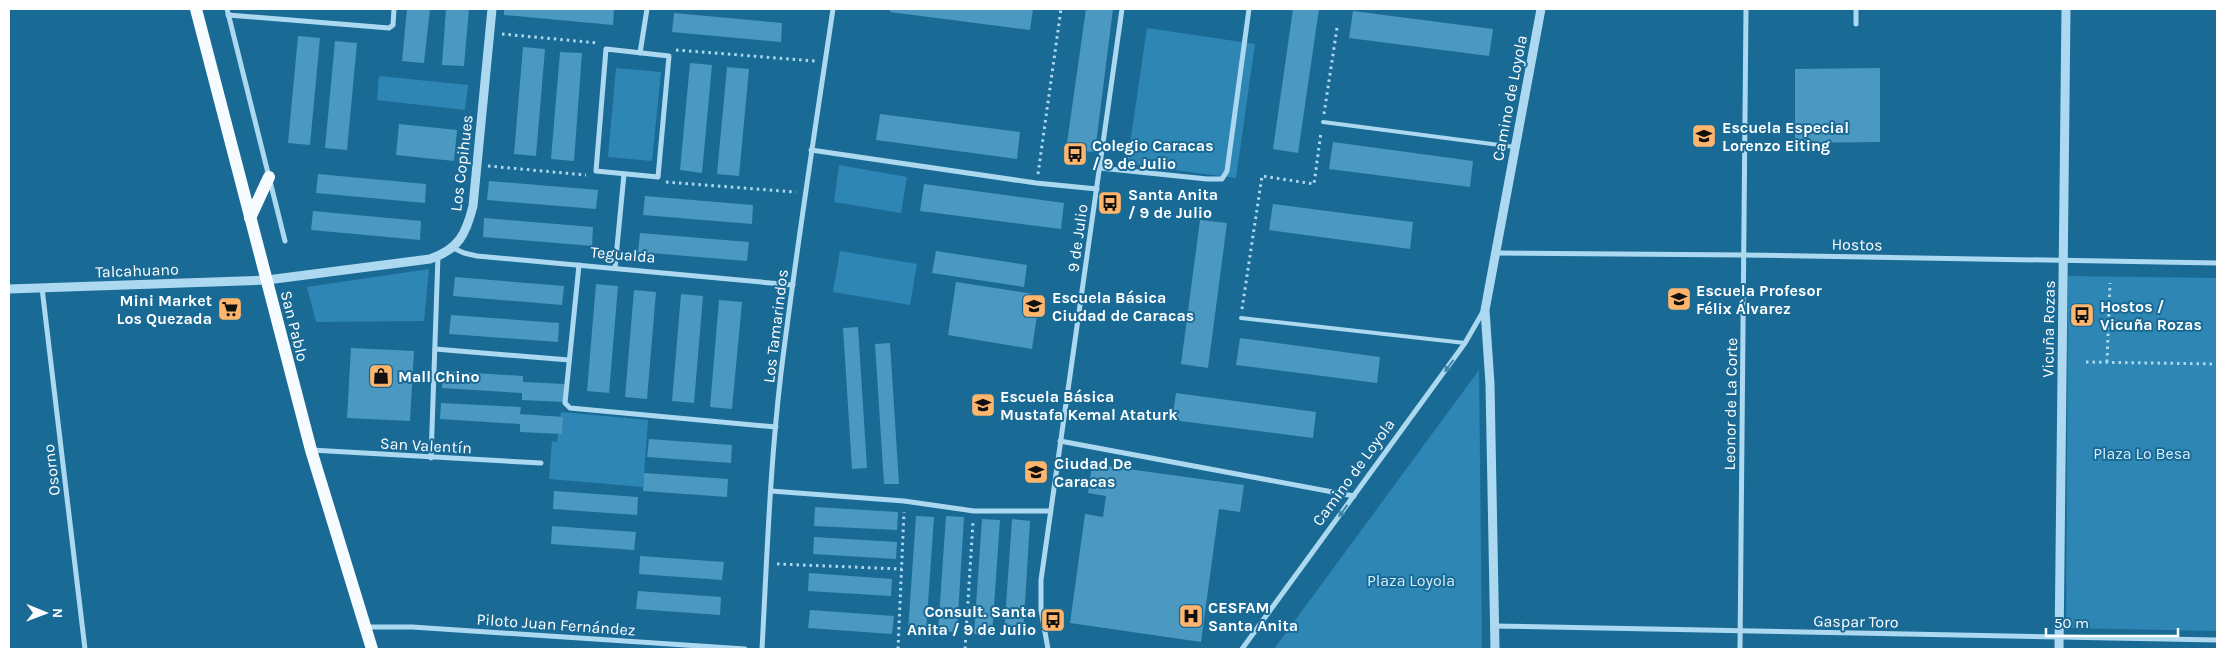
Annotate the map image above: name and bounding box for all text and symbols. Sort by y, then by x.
street label: Camino de Loyola [1488,34,1531,163]
street label: Los Copihues [446,114,477,212]
place label: Escuela Especial Lorenzo Eiting [1722,118,1849,155]
school or university icon: Escuela Especial Lorenzo Eiting [1691,123,1717,149]
place label: Colegio Caracas / 9 de Julio [1092,136,1214,173]
bus stop icon: Colegio Caracas / 9 de Julio [1062,141,1088,167]
place label: Santa Anita / 9 de Julio [1128,185,1218,222]
bus stop icon: Santa Anita / 9 de Julio [1097,190,1123,216]
street label: 9 de Julio [1063,203,1092,273]
street label: Hostos [1831,235,1883,254]
street label: Tegualda [590,242,656,267]
street label: Talcahuano [95,260,179,281]
street label: Los Tamarindos [759,268,792,384]
street label: Vicuña Rozas [2038,280,2059,378]
place label: Escuela Profesor Félix Álvarez [1696,281,1823,318]
school or university icon: Escuela Profesor Félix Álvarez [1666,286,1692,312]
place label: Escuela Básica Ciudad de Caracas [1052,288,1194,325]
street label: San Pablo [277,289,312,364]
place label: Mini Market Los Quezada [117,291,212,328]
school or university icon: Escuela Básica Ciudad de Caracas [1021,293,1047,319]
supermarket icon: Mini Market Los Quezada [217,296,243,322]
place label: Hostos / Vicuña Rozas [2100,297,2202,334]
bus stop icon: Hostos / Vicuña Rozas [2069,302,2095,328]
street label: Leonor de La Corte [1720,338,1741,470]
one-way arrow [1444,359,1454,373]
shop icon: Mall Chino [368,363,394,389]
place label: Mall Chino [398,367,480,386]
place label: Escuela Básica Mustafa Kemal Ataturk [1000,387,1178,424]
school or university icon: Escuela Básica Mustafa Kemal Ataturk [970,392,996,418]
street label: Camino de Loyola [1308,415,1399,530]
street label: San Valentín [380,434,472,457]
street label: Osorno [39,443,64,497]
park label: Plaza Lo Besa [2093,444,2191,463]
place label: Ciudad De Caracas [1054,454,1132,491]
school or university icon: Ciudad De Caracas [1023,459,1049,485]
one-way arrow [1338,504,1348,518]
park label: Plaza Loyola [1367,571,1455,590]
north arrow [20,588,70,638]
place label: CESFAM Santa Anita [1208,598,1298,635]
place label: Consult. Santa Anita / 9 de Julio [907,602,1036,639]
hospital icon: CESFAM Santa Anita [1178,603,1204,629]
scale bar [2046,606,2178,638]
bus stop icon: Consult. Santa Anita / 9 de Julio [1040,607,1066,633]
text: N [49,608,66,618]
street label: Piloto Juan Fernández [476,609,636,640]
street label: Gaspar Toro [1813,611,1899,632]
text: 50 m [2054,614,2089,632]

